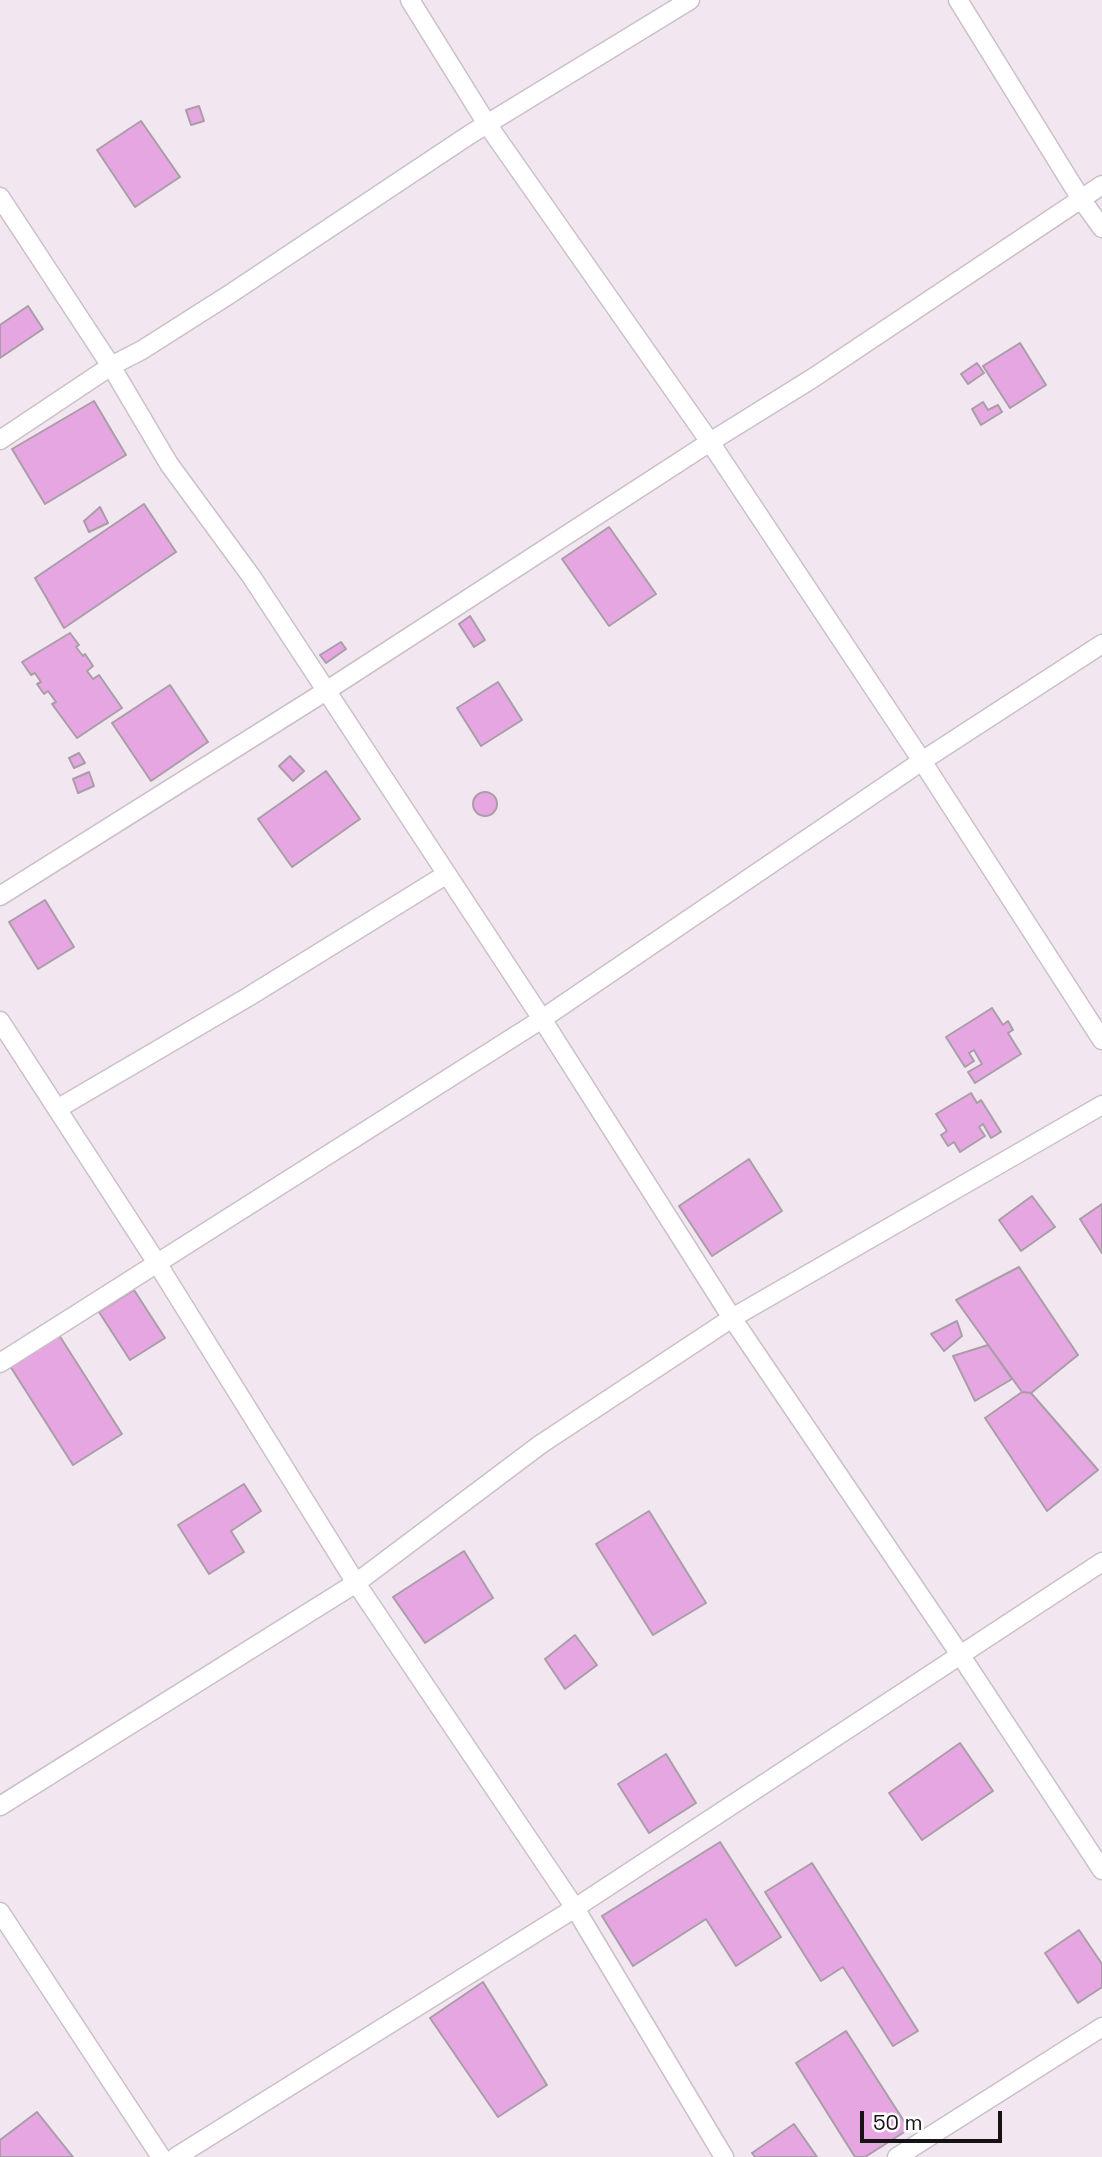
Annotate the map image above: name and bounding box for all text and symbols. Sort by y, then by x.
scale bar [864,2098,1006,2142]
text: 50 m [873,2109,923,2136]

